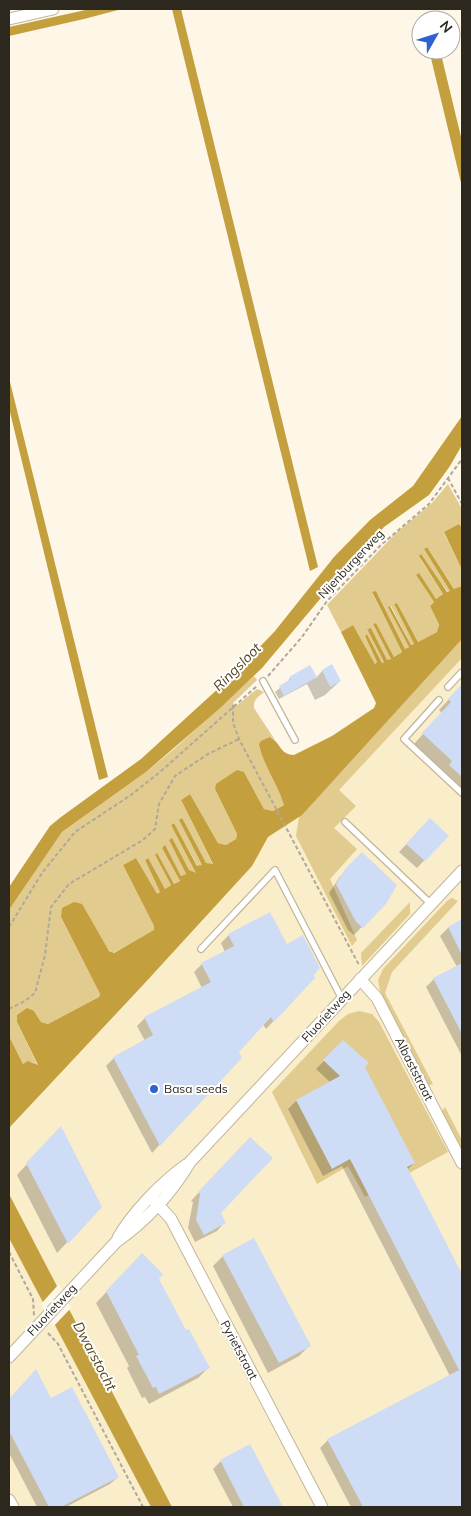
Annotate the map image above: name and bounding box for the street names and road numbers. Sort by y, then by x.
street label: Nijenburgerweg [315,526,387,601]
street label: Fluorietweg [298,986,353,1045]
street label: Albaststraat [392,1035,437,1103]
street label: Fluorietweg [24,1281,79,1339]
street label: Pyrietstraat [218,1318,261,1382]

